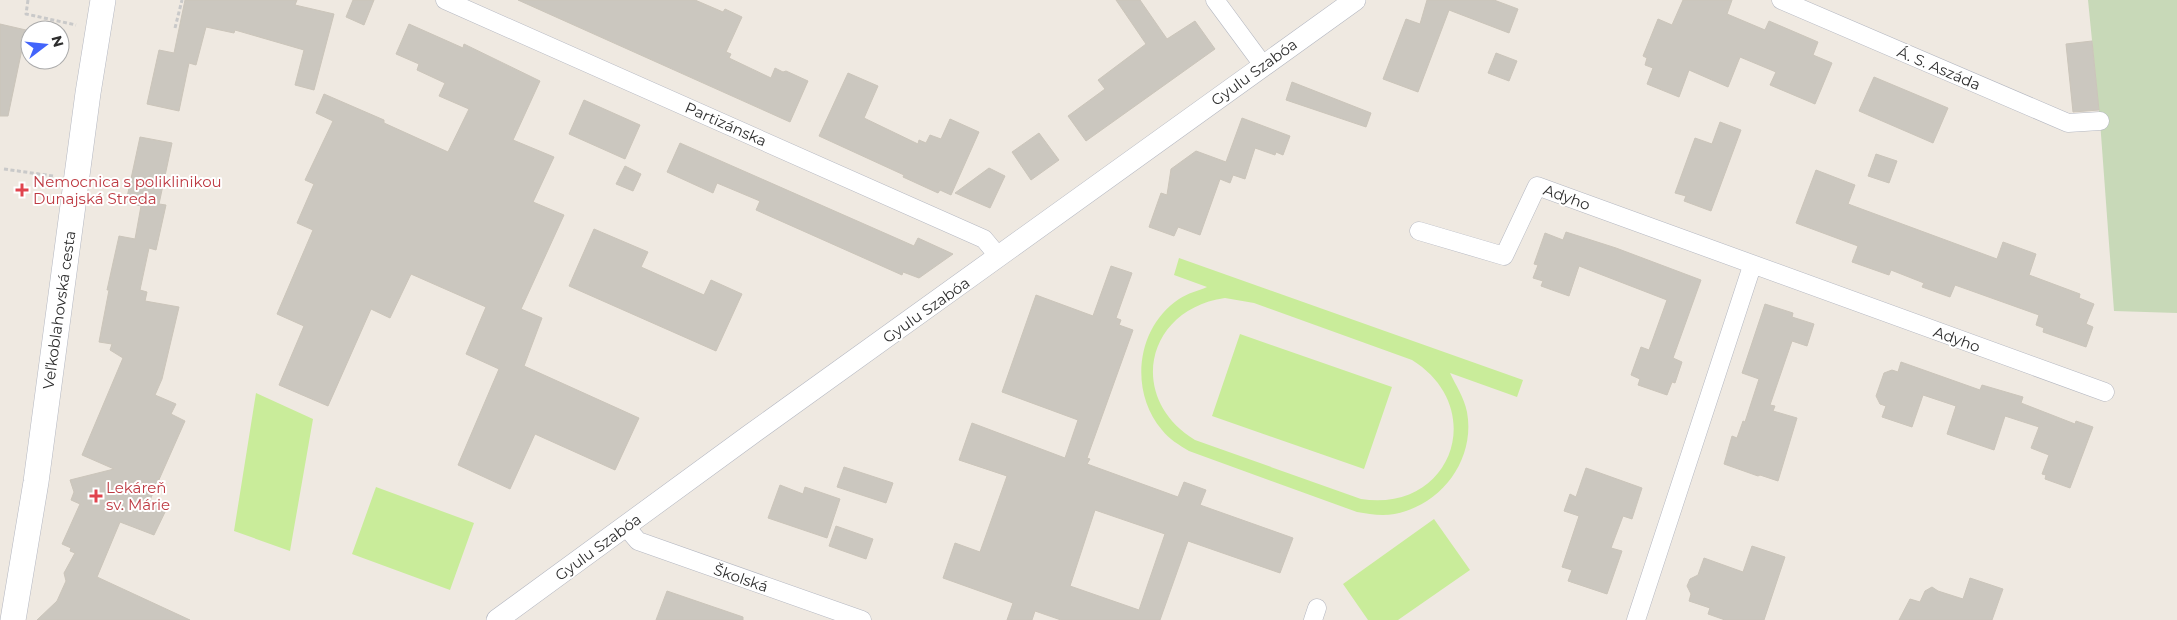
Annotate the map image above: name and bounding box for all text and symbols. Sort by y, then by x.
north arrow [20,20,70,70]
text: N [47,33,68,49]
street label: Gyulu Szabóa [1207,34,1301,110]
street label: Á. S. Aszáda [1895,42,1983,94]
street label: Partizánska [682,98,770,150]
place label: Nemocnica s poliklinikou Dunajská Streda [33,172,222,208]
street label: Adyho [1541,180,1593,214]
marker: Nemocnica s poliklinikou Dunajská Streda [15,183,29,197]
street label: Veľkoblahovská cesta [38,229,80,391]
street label: Gyulu Szabóa [879,273,973,347]
street label: Adyho [1931,322,1983,356]
place label: Lekáreň sv. Márie [106,478,170,514]
marker: Lekáreň sv. Márie [90,490,102,502]
street label: Gyulu Szabóa [551,509,645,585]
street label: Školská [711,560,771,596]

